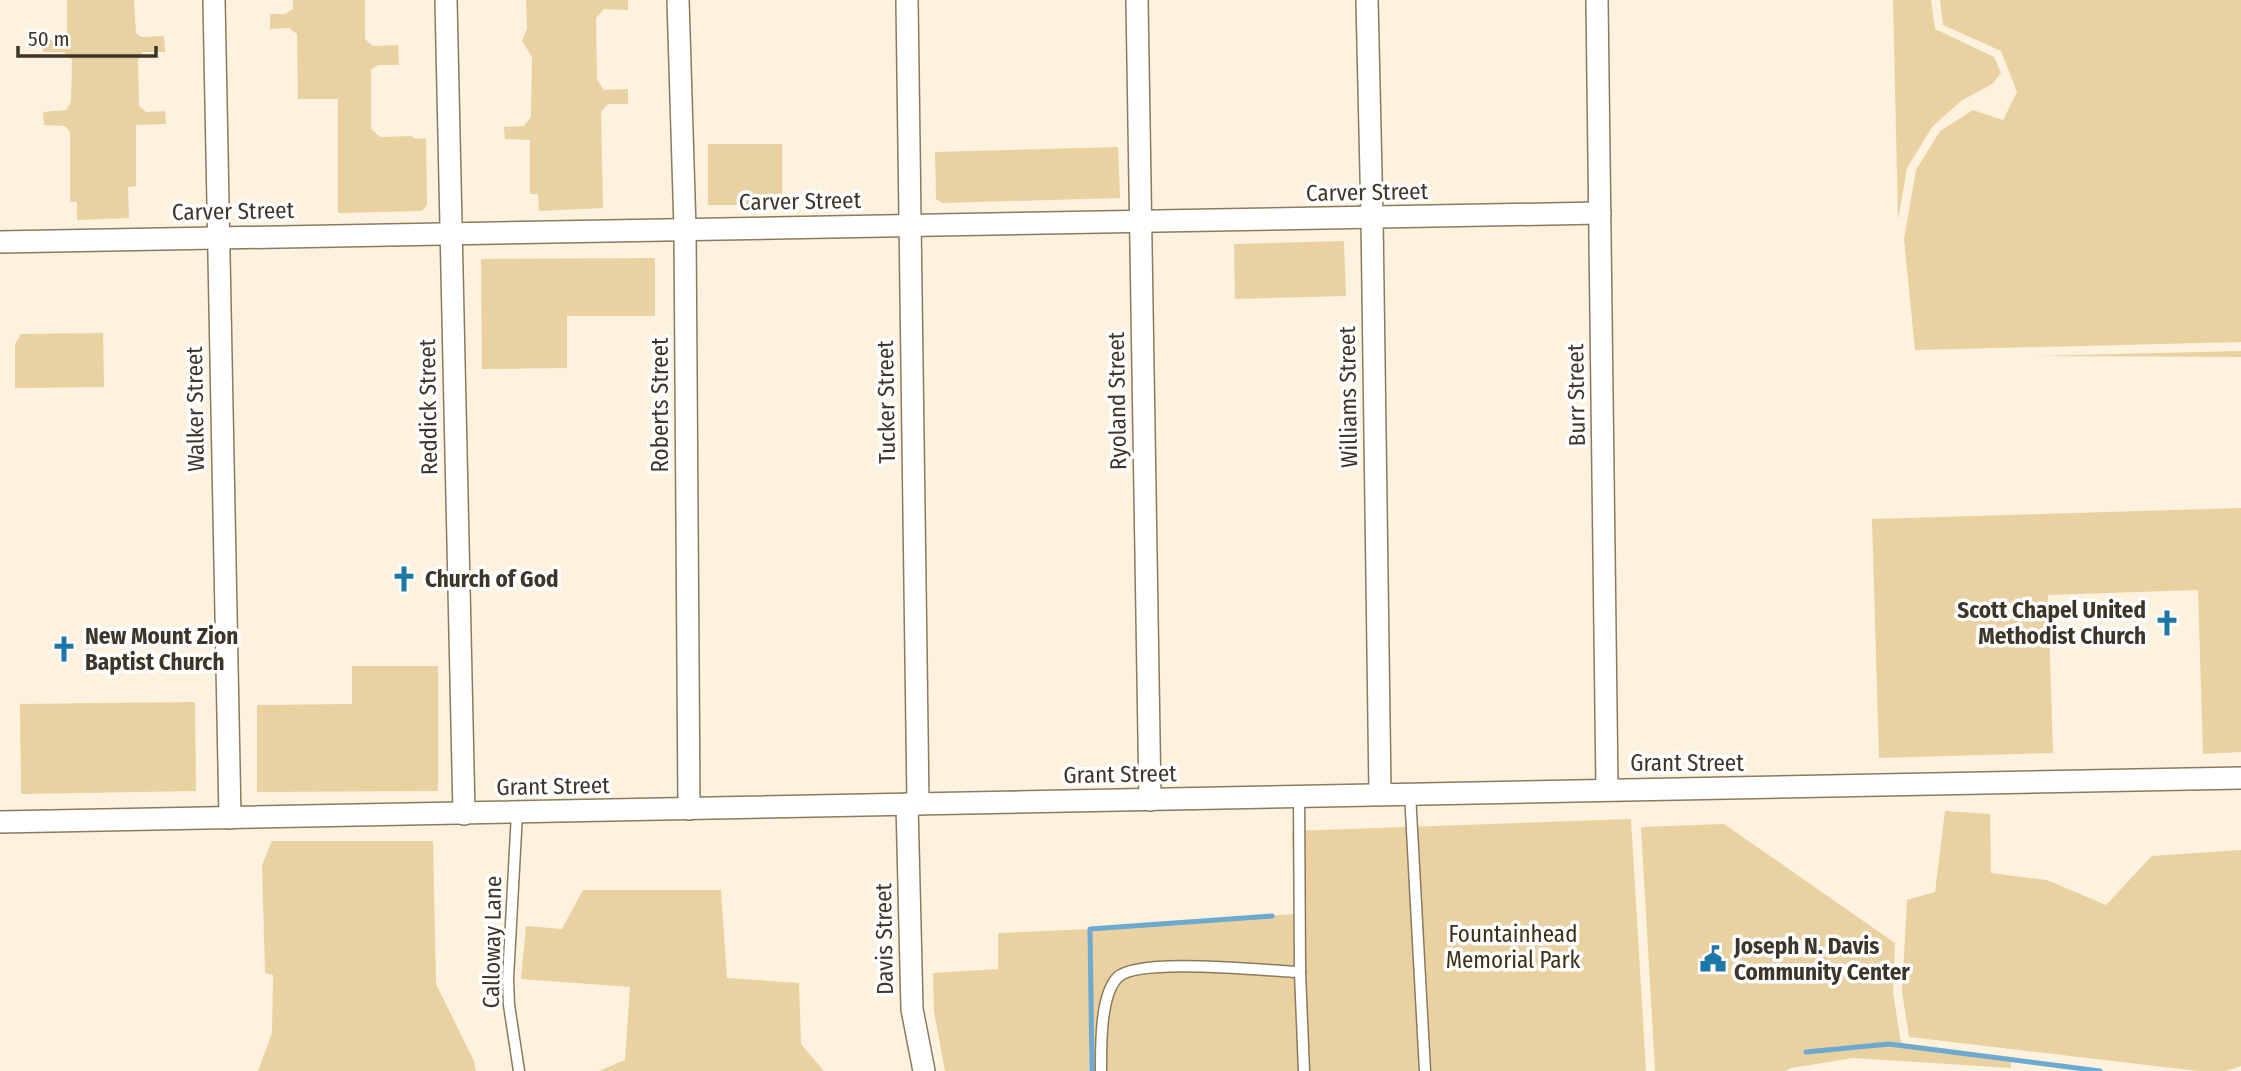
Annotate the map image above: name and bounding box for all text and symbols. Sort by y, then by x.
scale bar [18,14,156,58]
text: 50 m [28,26,70,52]
street label: Carver Street [1306,177,1429,207]
street label: Carver Street [739,186,862,216]
street label: Carver Street [172,196,295,226]
street label: Williams Street [1333,325,1363,468]
street label: Ryoland Street [1102,331,1132,470]
street label: Roberts Street [646,337,674,473]
street label: Reddick Street [413,338,443,475]
street label: Tucker Street [871,340,901,464]
street label: Burr Street [1561,343,1591,447]
street label: Walker Street [180,346,210,472]
church icon: Church of God [389,564,419,594]
place label: Church of God [425,565,558,593]
place label: Scott Chapel United Methodist Church [1957,596,2146,650]
church icon: Scott Chapel United Methodist Church [2152,608,2182,638]
place label: New Mount Zion Baptist Church [85,622,238,676]
church icon: New Mount Zion Baptist Church [49,634,79,664]
street label: Grant Street [1630,749,1744,777]
street label: Grant Street [1063,759,1177,789]
street label: Grant Street [496,771,610,801]
street label: Calloway Lane [477,875,507,1009]
street label: Davis Street [869,882,899,995]
park label: Fountainhead Memorial Park [1446,920,1581,974]
place label: Joseph N. Davis Community Center [1733,932,1910,986]
public building icon: Joseph N. Davis Community Center [1698,944,1728,974]

